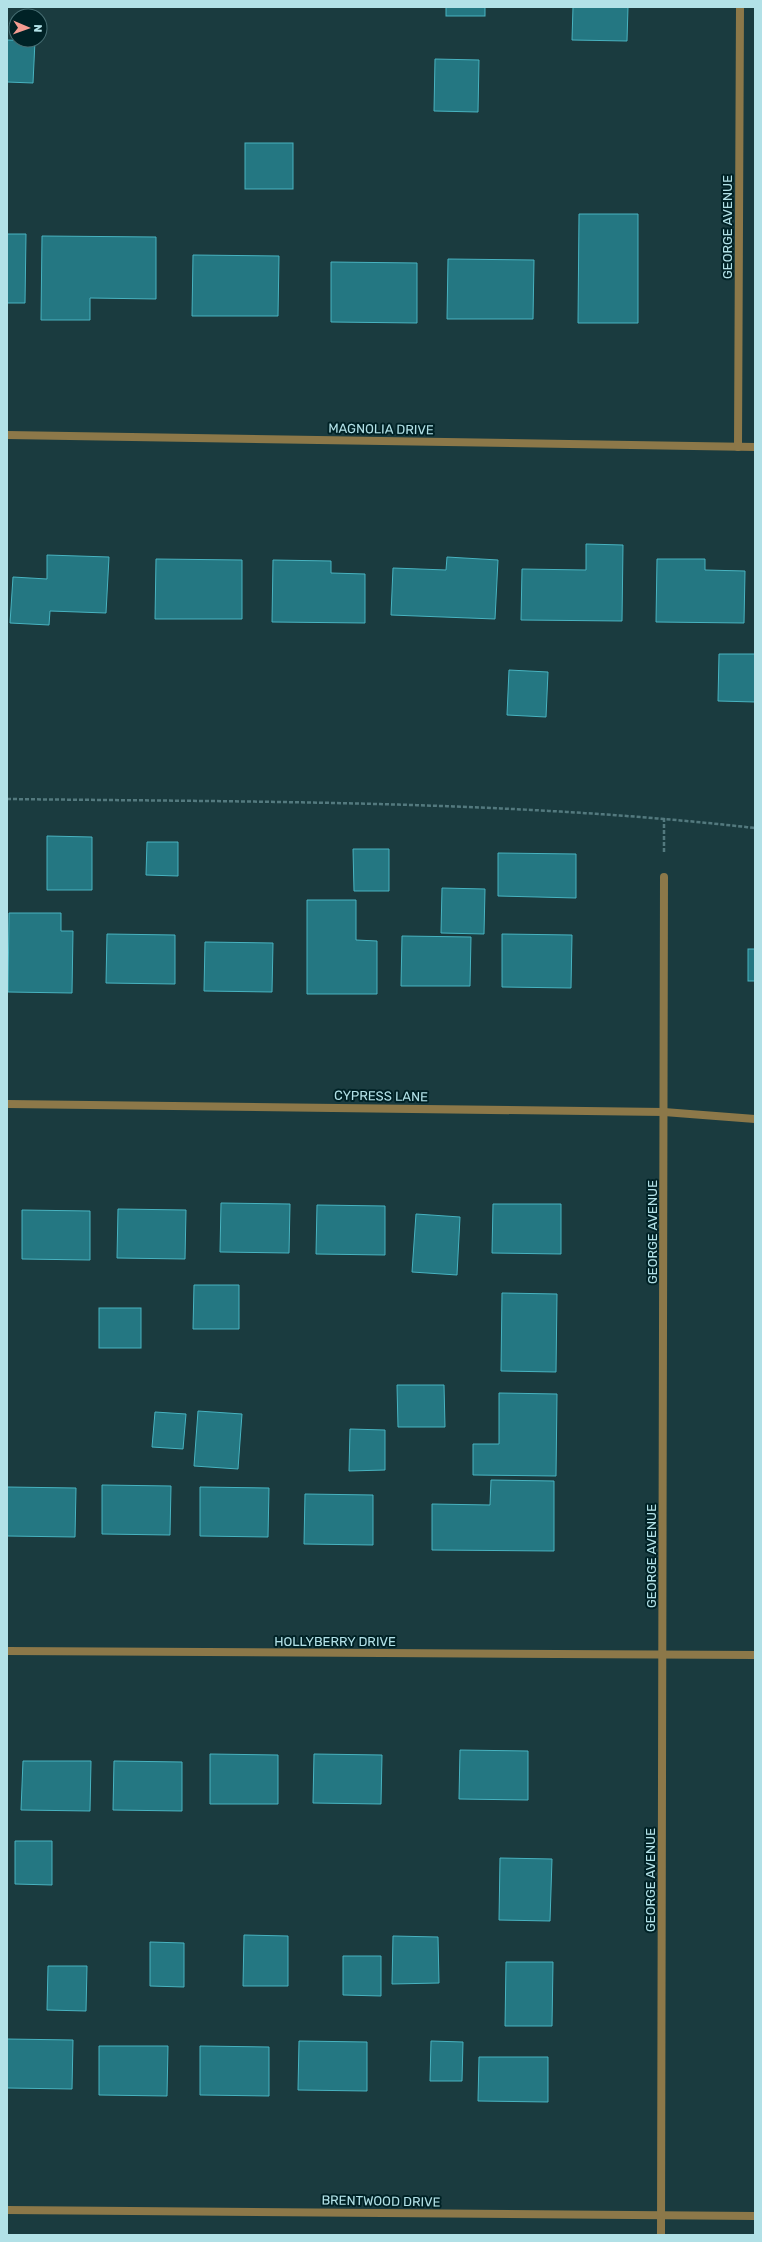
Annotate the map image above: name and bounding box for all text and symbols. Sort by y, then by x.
north arrow [8,8,48,48]
text: N [31,24,44,33]
street label: GEORGE AVENUE [720,175,735,279]
street label: MAGNOLIA DRIVE [328,421,434,437]
street label: CYPRESS LANE [334,1088,428,1104]
street label: GEORGE AVENUE [645,1180,660,1284]
street label: GEORGE AVENUE [644,1504,659,1608]
street label: HOLLYBERRY DRIVE [274,1634,396,1649]
street label: GEORGE AVENUE [643,1828,658,1932]
street label: BRENTWOOD DRIVE [321,2192,441,2210]

